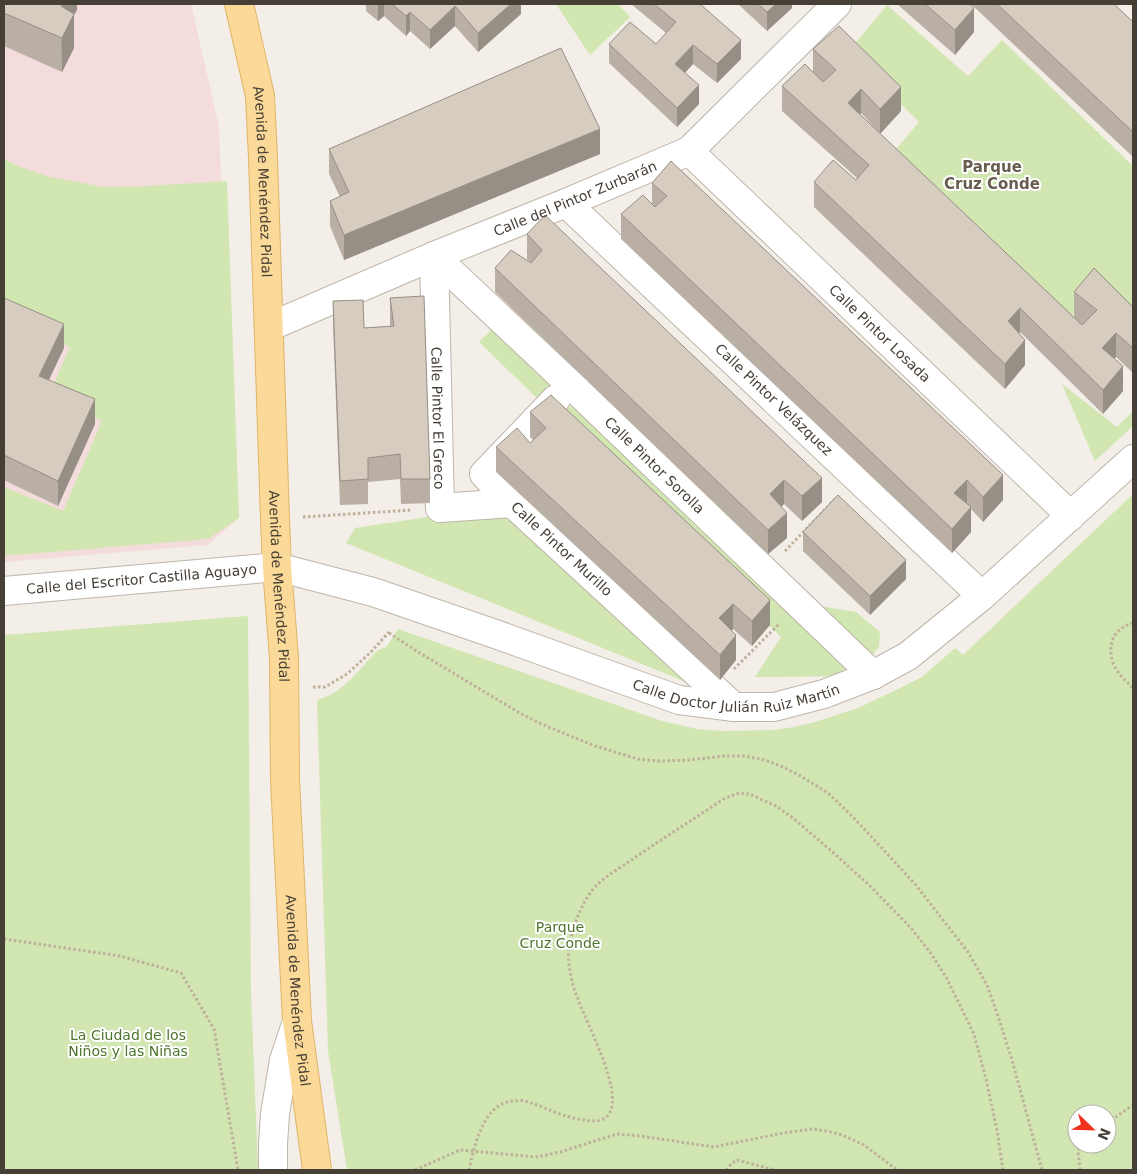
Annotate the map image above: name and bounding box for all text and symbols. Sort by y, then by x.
street label: Avenida de Menéndez Pidal [250,84,275,278]
street label: Calle del Pintor Zurbarán [491,158,659,239]
district label: Parque Cruz Conde [944,158,1040,193]
street label: Calle Pintor Losada [826,281,934,385]
street label: Calle Pintor Velázquez [712,340,836,458]
street label: Calle Pintor El Greco [428,346,448,490]
street label: Calle Pintor Sorolla [601,414,708,517]
street label: Avenida de Menéndez Pidal [266,490,292,682]
street label: Calle Pintor Murillo [508,498,616,599]
street label: Calle del Escritor Castilla Aguayo [25,561,258,597]
street label: Calle Doctor Julián Ruiz Martín [631,676,842,715]
street label: Avenida de Menéndez Pidal [283,894,314,1087]
park label: Parque Cruz Conde [520,919,600,951]
park label: La Ciudad de los Niños y las Niñas [68,1027,188,1059]
north arrow [1067,1104,1117,1154]
text: N [1094,1126,1114,1143]

